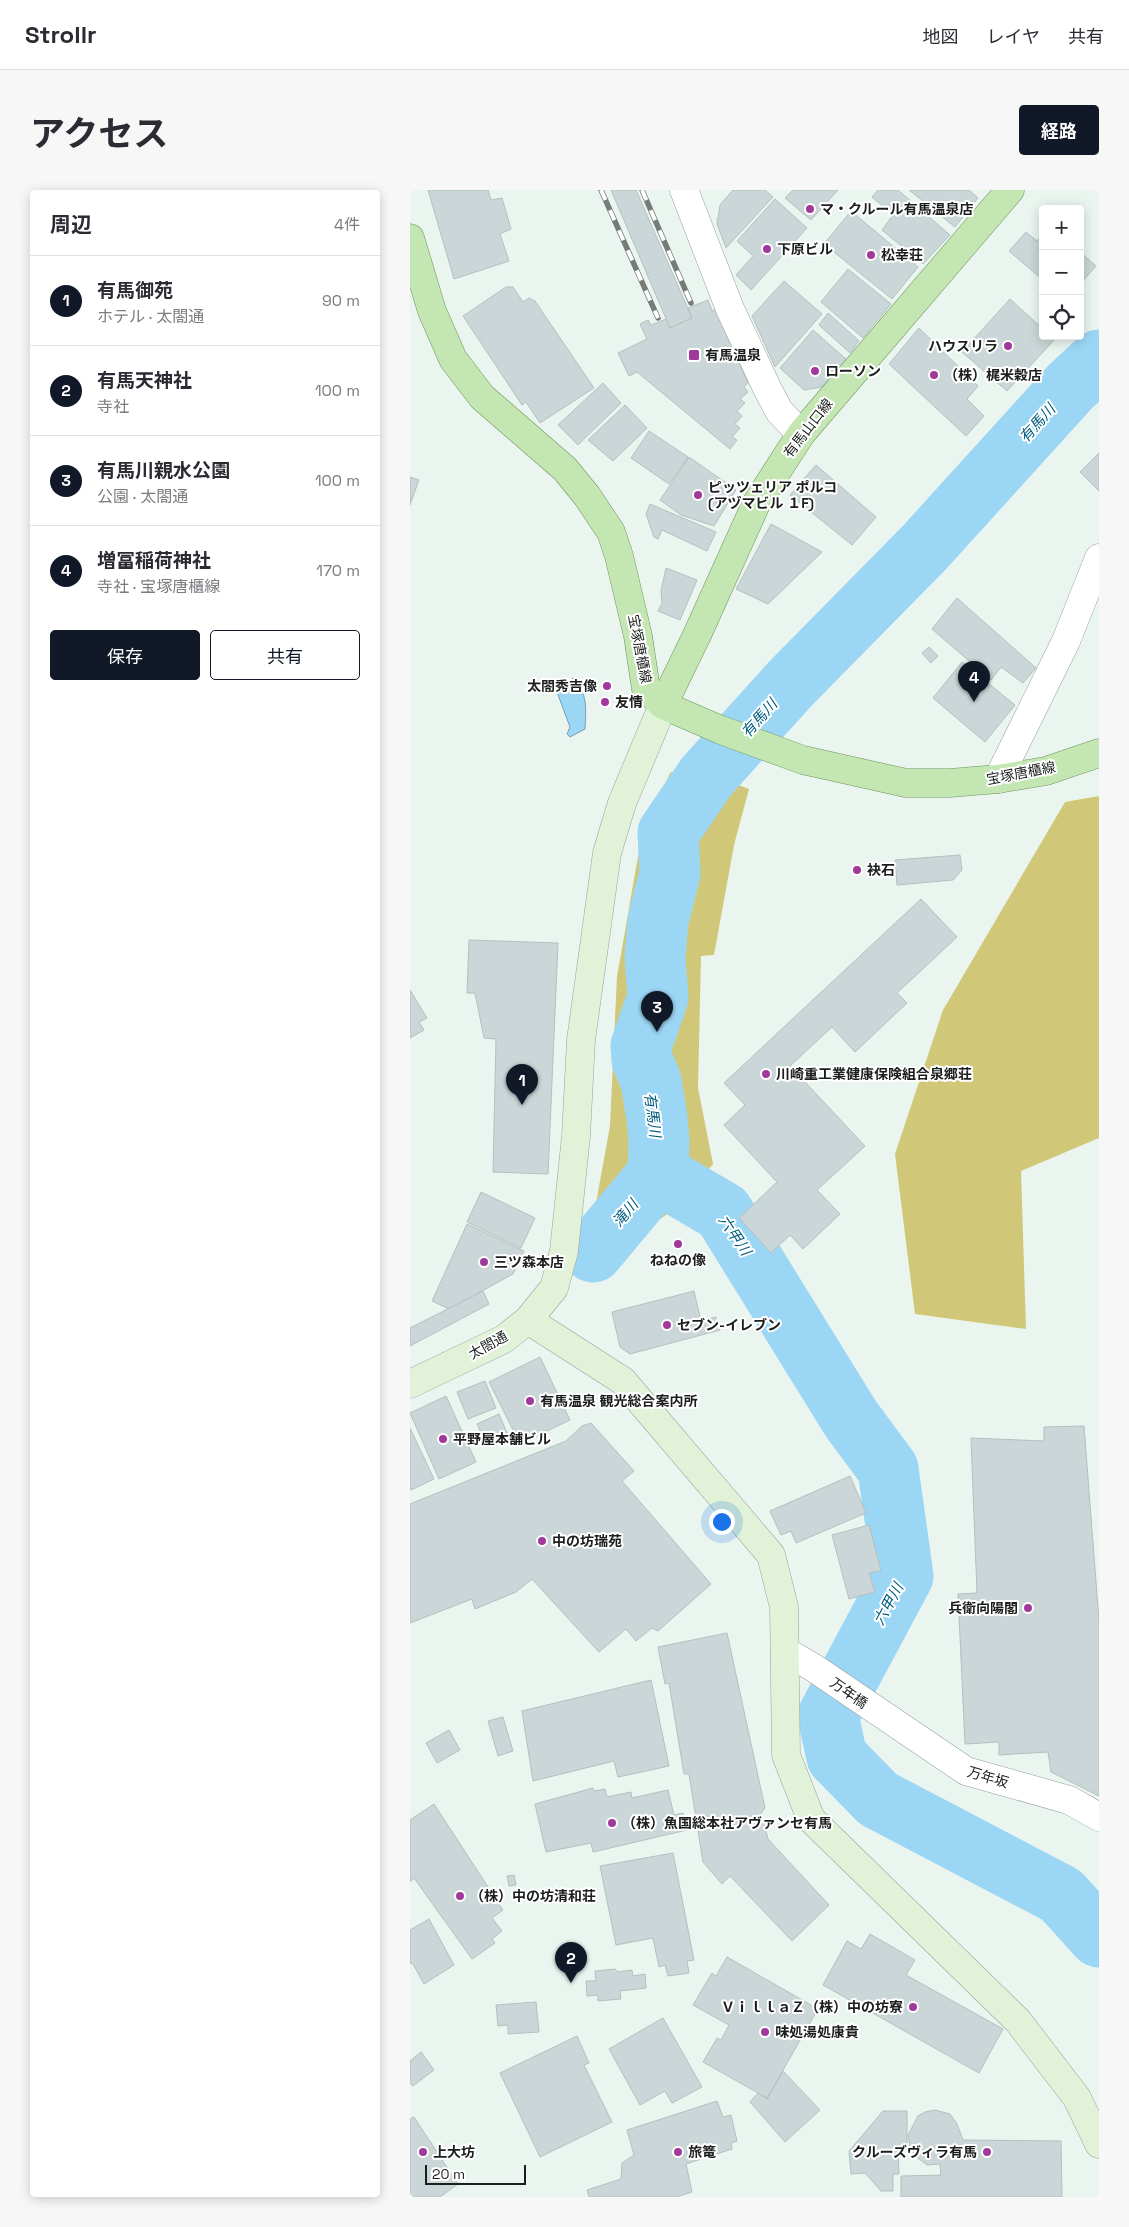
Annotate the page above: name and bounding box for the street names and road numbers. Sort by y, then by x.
street label: 有馬山口線 [779,395,837,461]
street label: 宝塚唐櫃線 [624,613,656,685]
street label: 宝塚唐櫃線 [985,757,1057,789]
street label: 太閤通 [465,1327,511,1363]
street label: 万年橋 [827,1674,871,1712]
street label: 万年坂 [965,1762,1011,1792]

